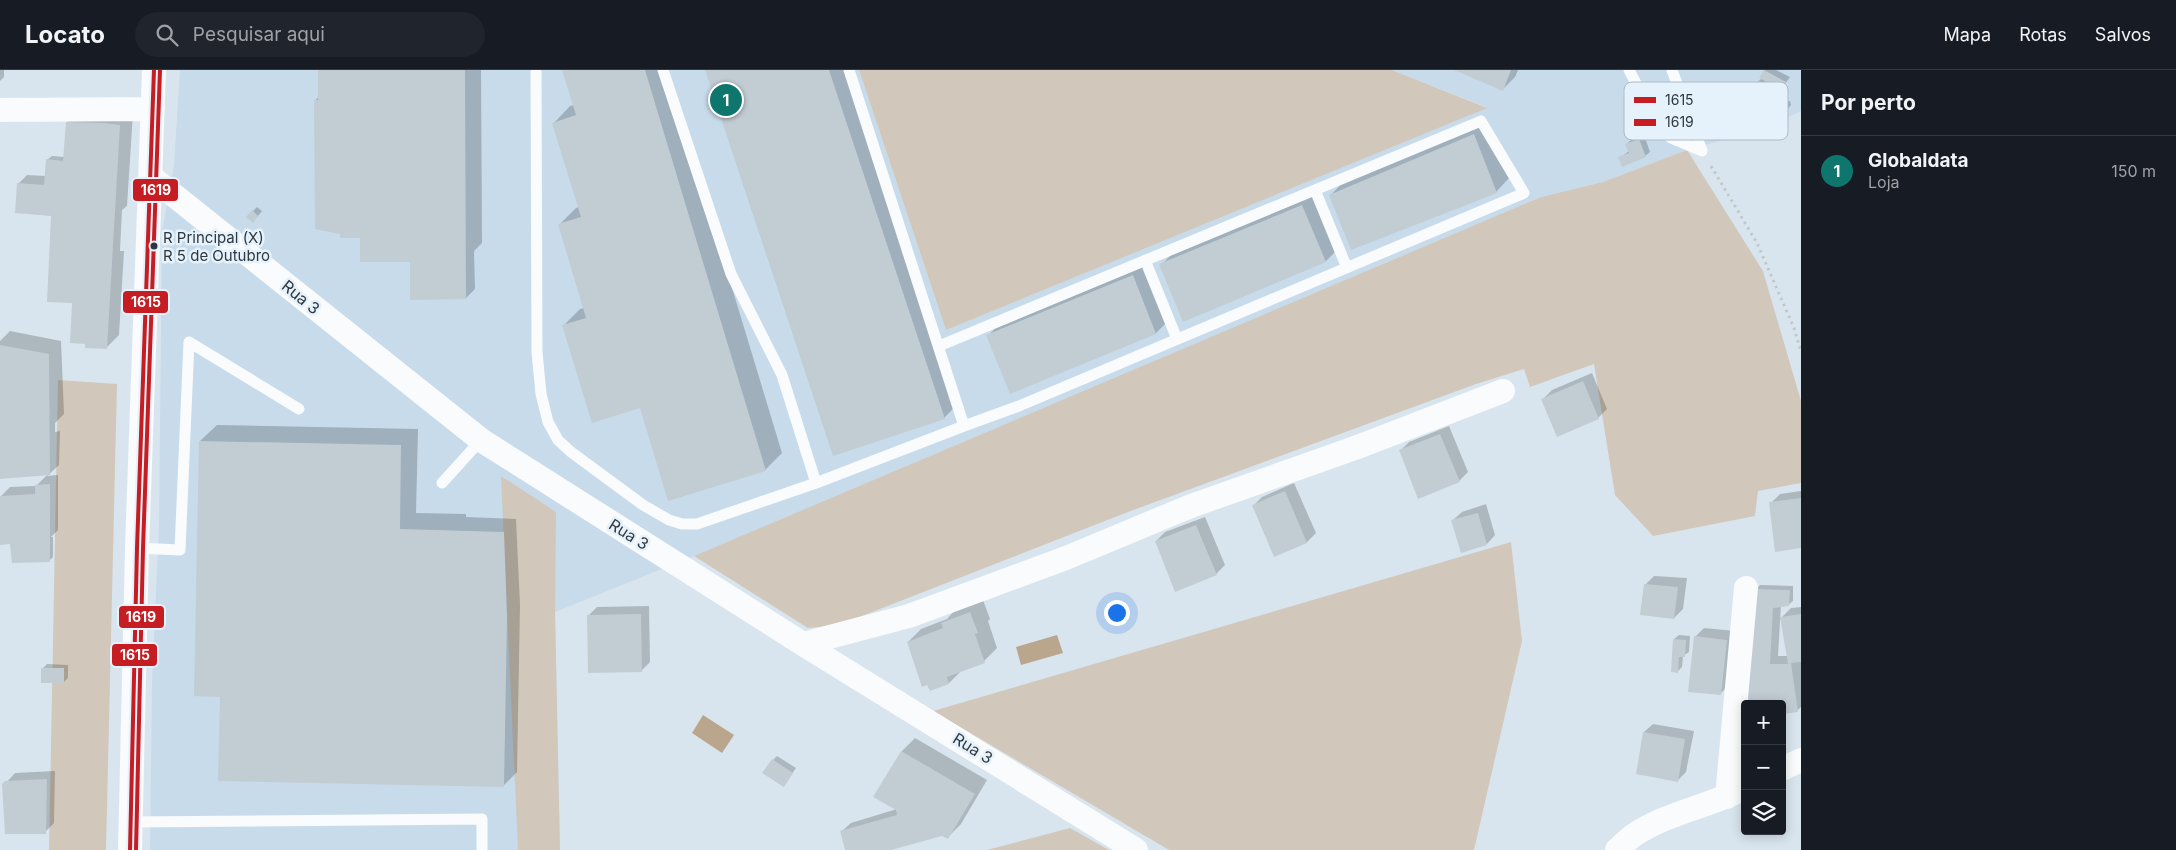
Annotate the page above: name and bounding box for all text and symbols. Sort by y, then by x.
search box [135,12,485,57]
text: Locato [25,20,105,49]
icon: search [153,21,181,49]
text: Pesquisar aqui [193,23,325,46]
text: Mapa [1943,24,1991,45]
text: Rotas [2019,24,2067,45]
text: Salvos [2095,24,2151,45]
pin: 1 [710,81,742,119]
legend [1624,82,1788,140]
text: Por perto [1821,90,1916,115]
text: 1615 [1665,91,1694,108]
text: 1619 [1665,113,1694,130]
text: Globaldata [1868,149,1969,172]
text: 1 [1834,161,1840,181]
text: 150 m [2111,161,2156,181]
text: Loja [1868,172,1900,192]
line badge: 1619 [132,178,179,202]
text: 1619 [141,181,171,198]
place label: R Principal (X) R 5 de Outubro [163,228,270,265]
marker: R Principal (X) R 5 de Outubro [149,241,159,251]
street label: Rua 3 [278,276,324,318]
line badge: 1615 [122,290,169,314]
text: 1615 [131,293,161,310]
street label: Rua 3 [605,514,653,554]
your location [1104,600,1130,626]
line badge: 1619 [118,605,165,629]
text: 1619 [126,608,156,625]
line badge: 1615 [111,643,158,667]
text: 1615 [120,646,150,663]
map controls [1741,700,1786,835]
button: + [1741,700,1786,745]
street label: Rua 3 [949,728,997,768]
button: − [1741,745,1786,790]
button: layers [1741,790,1786,835]

